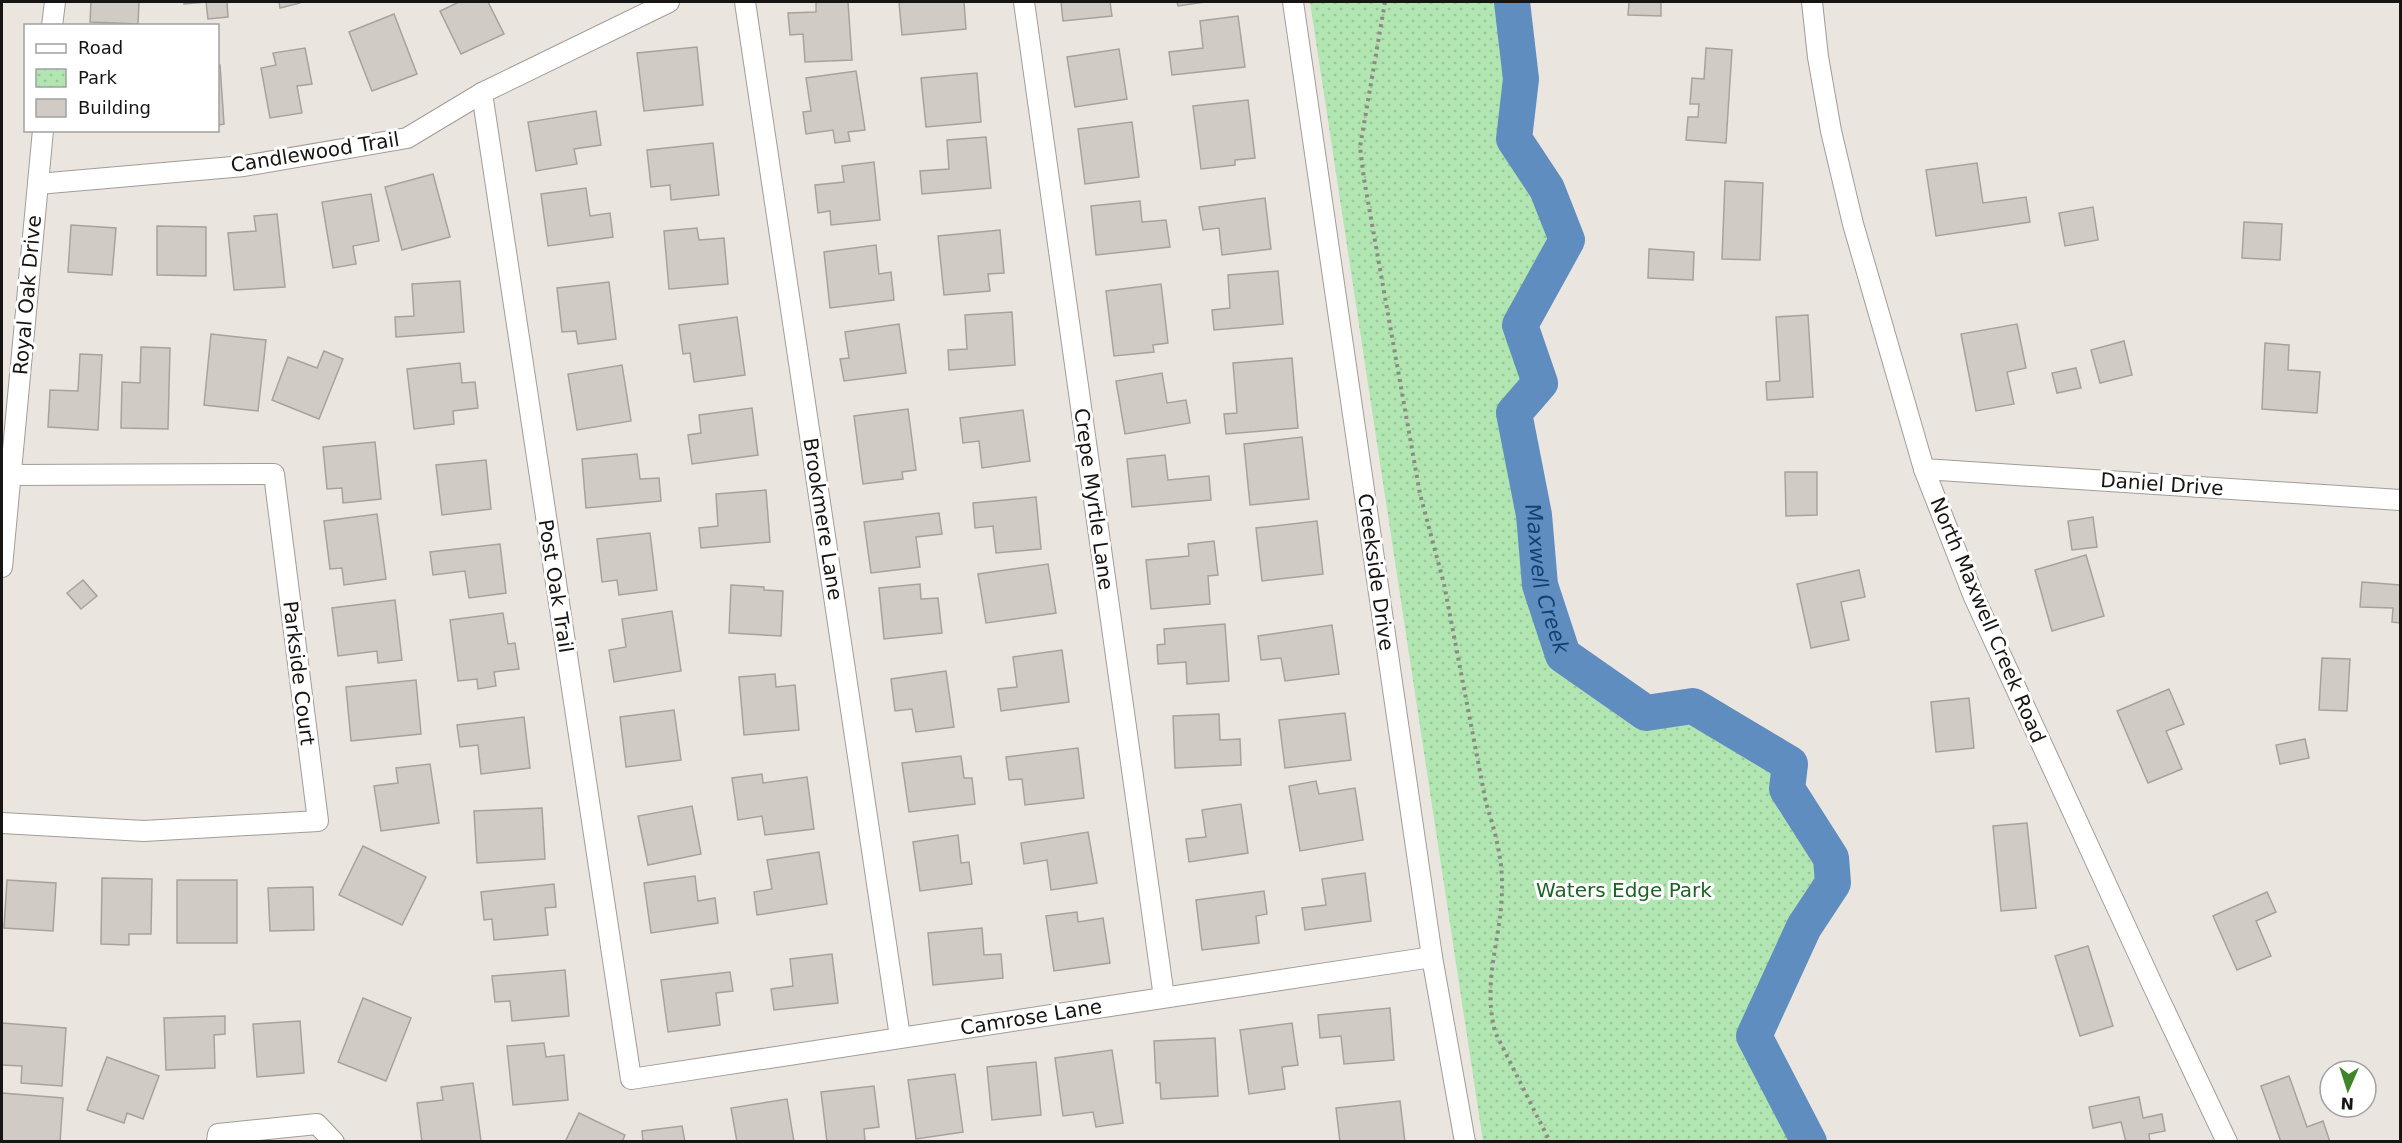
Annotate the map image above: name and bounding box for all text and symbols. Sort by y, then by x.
legend [24,24,219,132]
text: Road [78,37,123,58]
text: Park [78,67,117,88]
text: Building [78,97,151,118]
street label: Candlewood Trail [229,127,401,177]
street label: Royal Oak Drive [8,214,46,376]
street label: Crepe Myrtle Lane [1069,407,1119,591]
street label: Brookmere Lane [798,436,848,602]
street label: Daniel Drive [2100,468,2224,500]
street label: Creekside Drive [1353,492,1399,652]
street label: North Maxwell Creek Road [1925,494,2051,746]
water label: Maxwell Creek [1520,502,1574,658]
street label: Post Oak Trail [534,517,578,655]
street label: Parkside Court [278,599,320,747]
park label: Waters Edge Park [1536,878,1712,902]
street label: Camrose Lane [958,994,1104,1040]
north arrow [2318,1059,2378,1119]
text: N [2340,1094,2354,1113]

